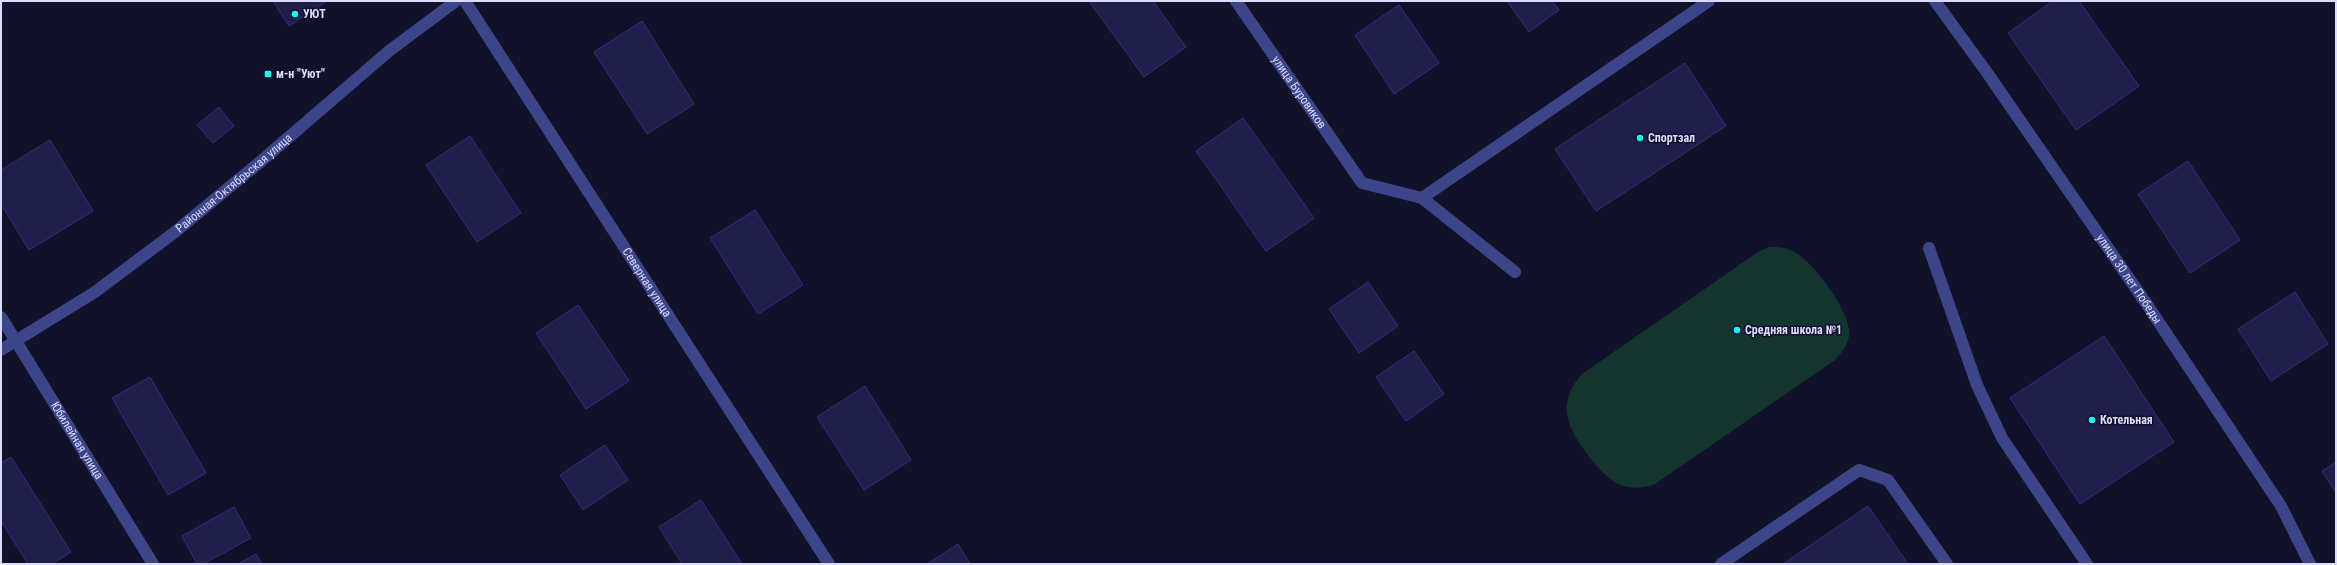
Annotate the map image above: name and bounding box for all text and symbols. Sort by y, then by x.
place label: УЮТ [303,7,326,21]
marker: УЮТ [290,9,300,19]
street label: улица Буровиков [1269,53,1329,131]
place label: м-н "Уют" [276,67,325,81]
marker: м-н "Уют" [263,69,273,79]
street label: Районная-Октябрьская улица [173,130,295,236]
place label: Спортзал [1648,131,1695,145]
marker: Спортзал [1635,133,1645,143]
street label: улица 30 лет Победы [2094,231,2165,326]
street label: Северная улица [619,245,674,320]
place label: Средняя школа №1 [1745,323,1842,337]
marker: Средняя школа №1 [1732,325,1742,335]
street label: Юбилейная улица [48,399,106,482]
place label: Котельная [2100,413,2153,427]
marker: Котельная [2087,415,2097,425]

